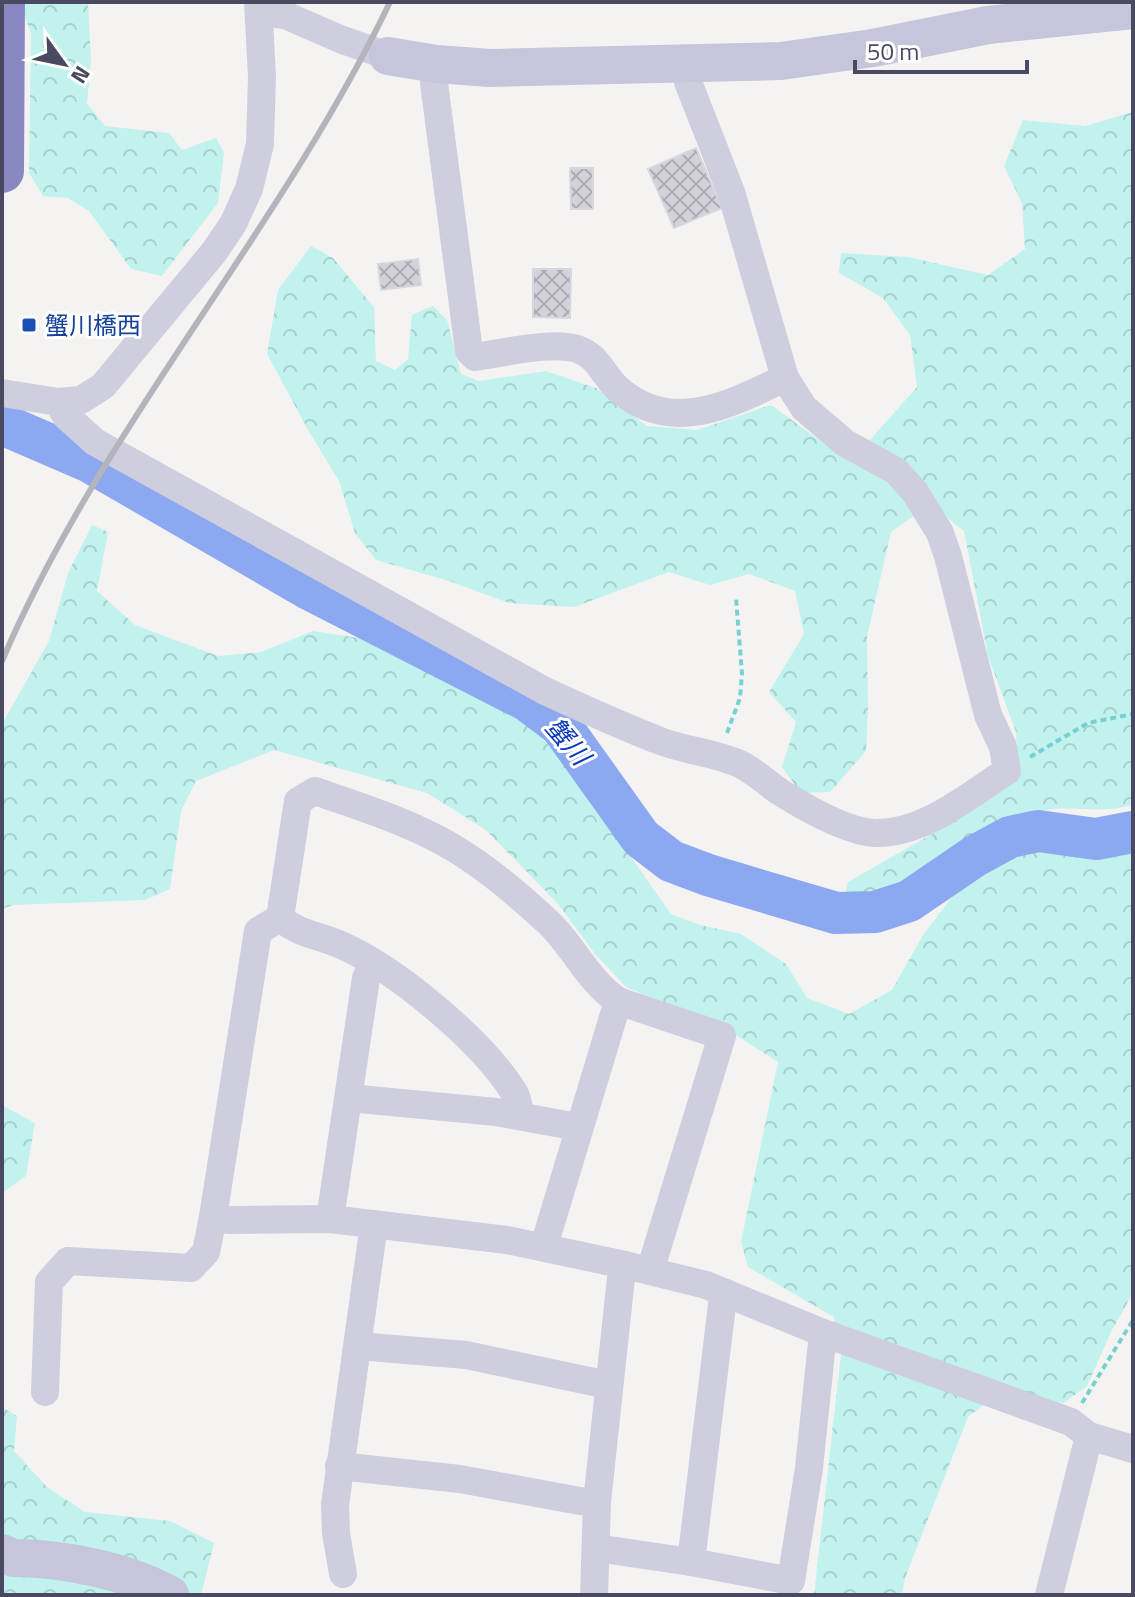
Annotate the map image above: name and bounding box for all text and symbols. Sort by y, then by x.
north arrow [24,24,104,104]
scale bar [855,24,1027,74]
text: 50 m [867,33,919,69]
text: N [62,59,99,91]
place label: 蟹川橋西 [45,307,141,343]
marker: 蟹川橋西 [20,316,38,334]
water label: 蟹川 [536,709,602,776]

